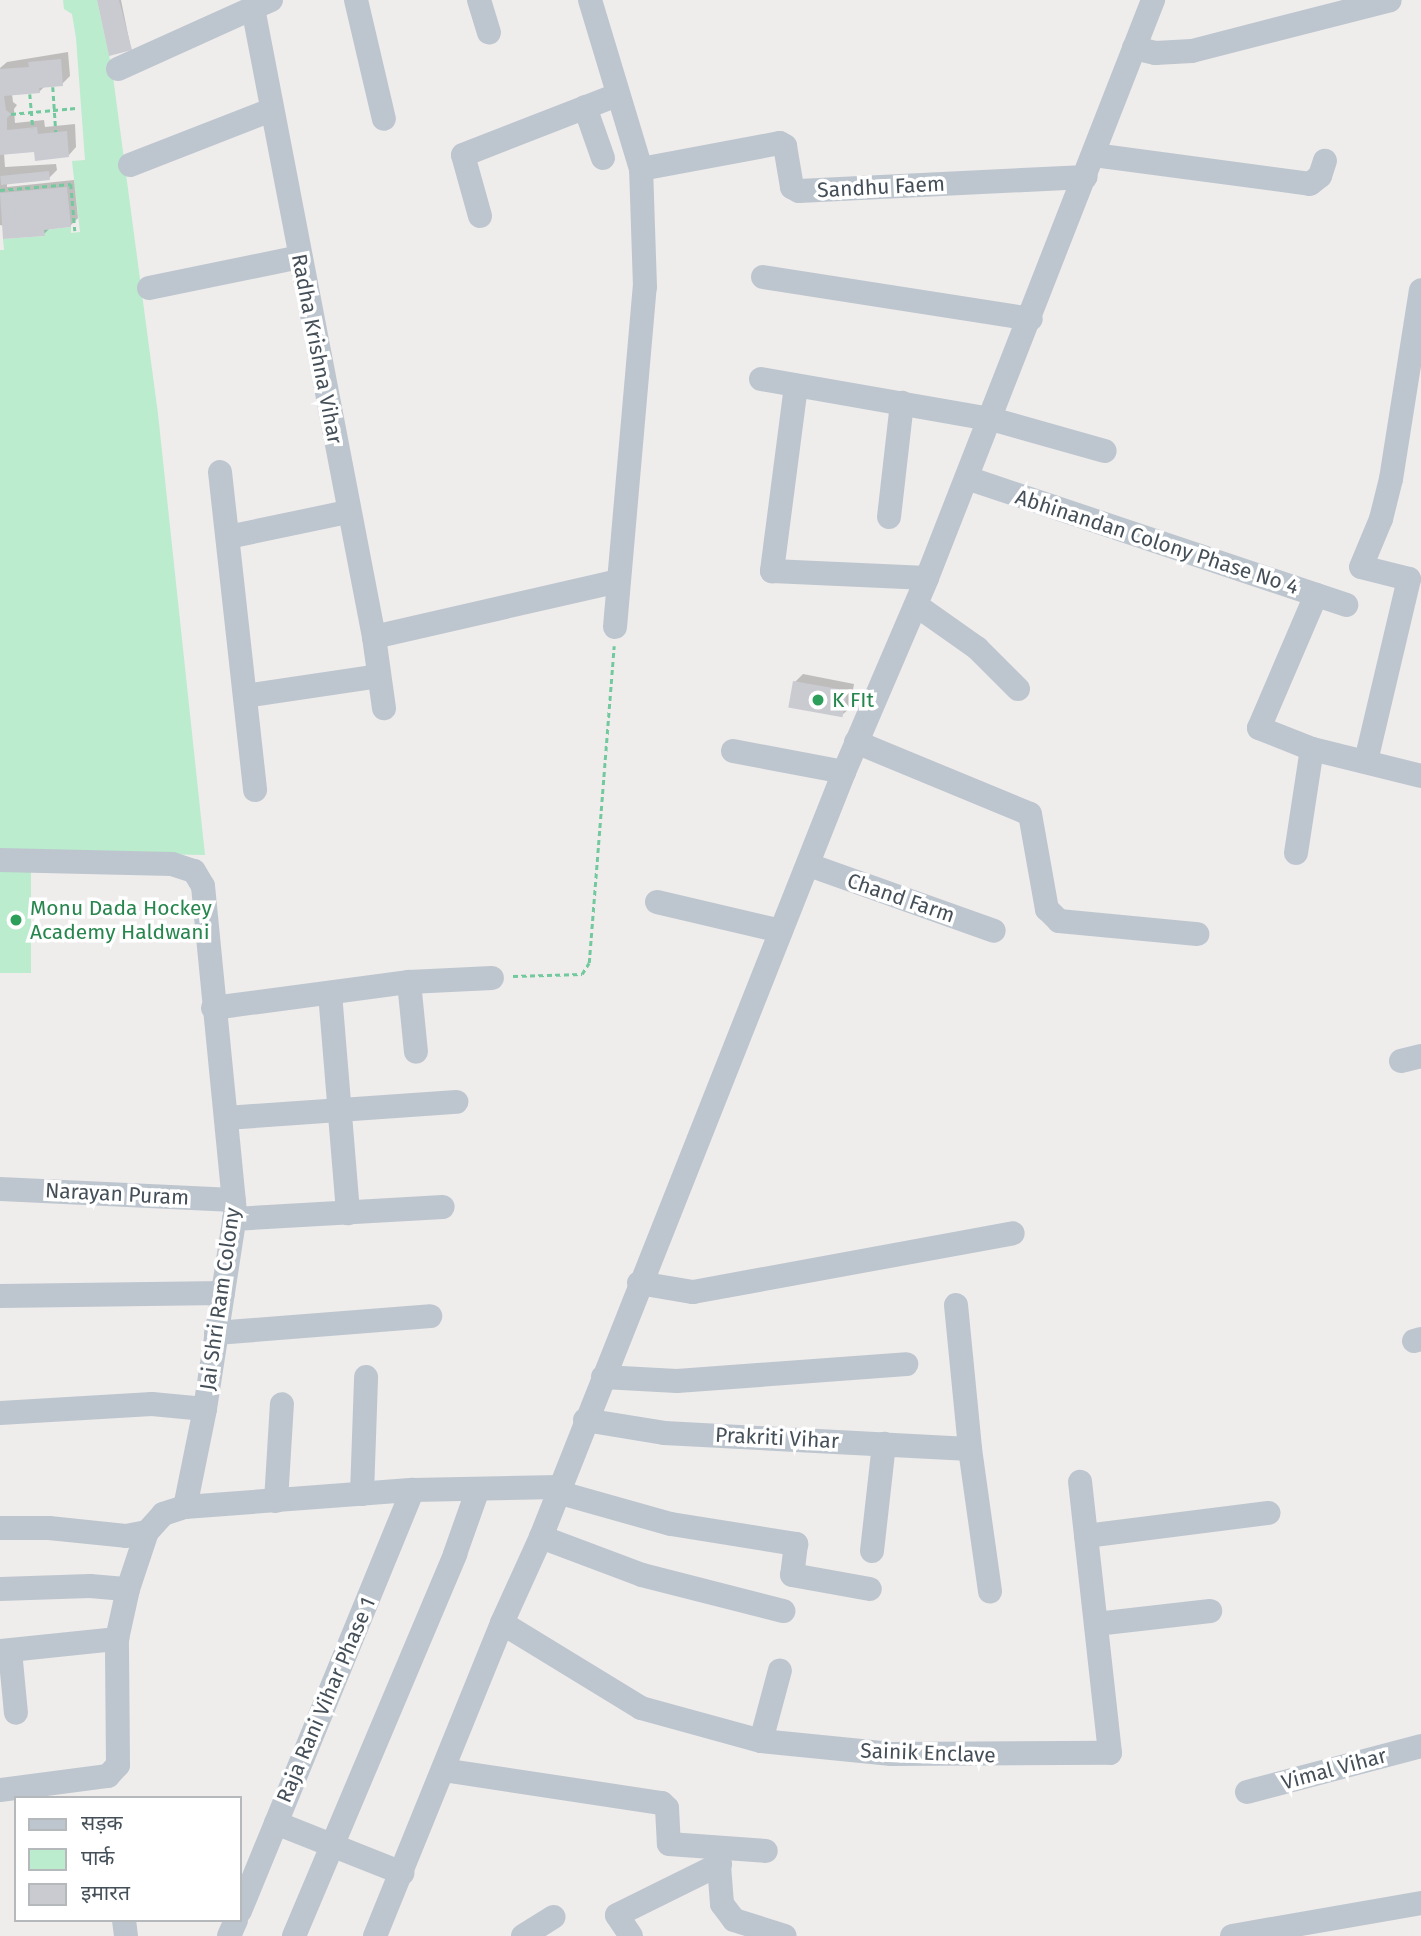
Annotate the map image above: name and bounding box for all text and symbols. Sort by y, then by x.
street label: Sandhu Faem [817,171,945,203]
street label: Radha Krishna Vihar [286,252,348,446]
street label: Abhinandan Colony Phase No 4 [1012,484,1302,600]
place label: K FIt [832,687,874,713]
marker: K FIt [810,692,826,708]
street label: Chand Farm [844,868,958,928]
place label: Monu Dada Hockey Academy Haldwani [30,895,212,945]
marker: Monu Dada Hockey Academy Haldwani [8,912,24,928]
street label: Narayan Puram [44,1178,190,1210]
street label: Jai Shri Ram Colony [195,1206,245,1392]
street label: Prakriti Vihar [714,1422,840,1454]
street label: Raja Rani Vihar Phase 1 [271,1594,381,1806]
street label: Sainik Enclave [860,1738,996,1768]
street label: Vimal Vihar [1279,1743,1389,1795]
legend [14,1796,242,1922]
text: सड़क [81,1810,123,1836]
text: पार्क [81,1845,115,1871]
text: इमारत [81,1880,130,1906]

